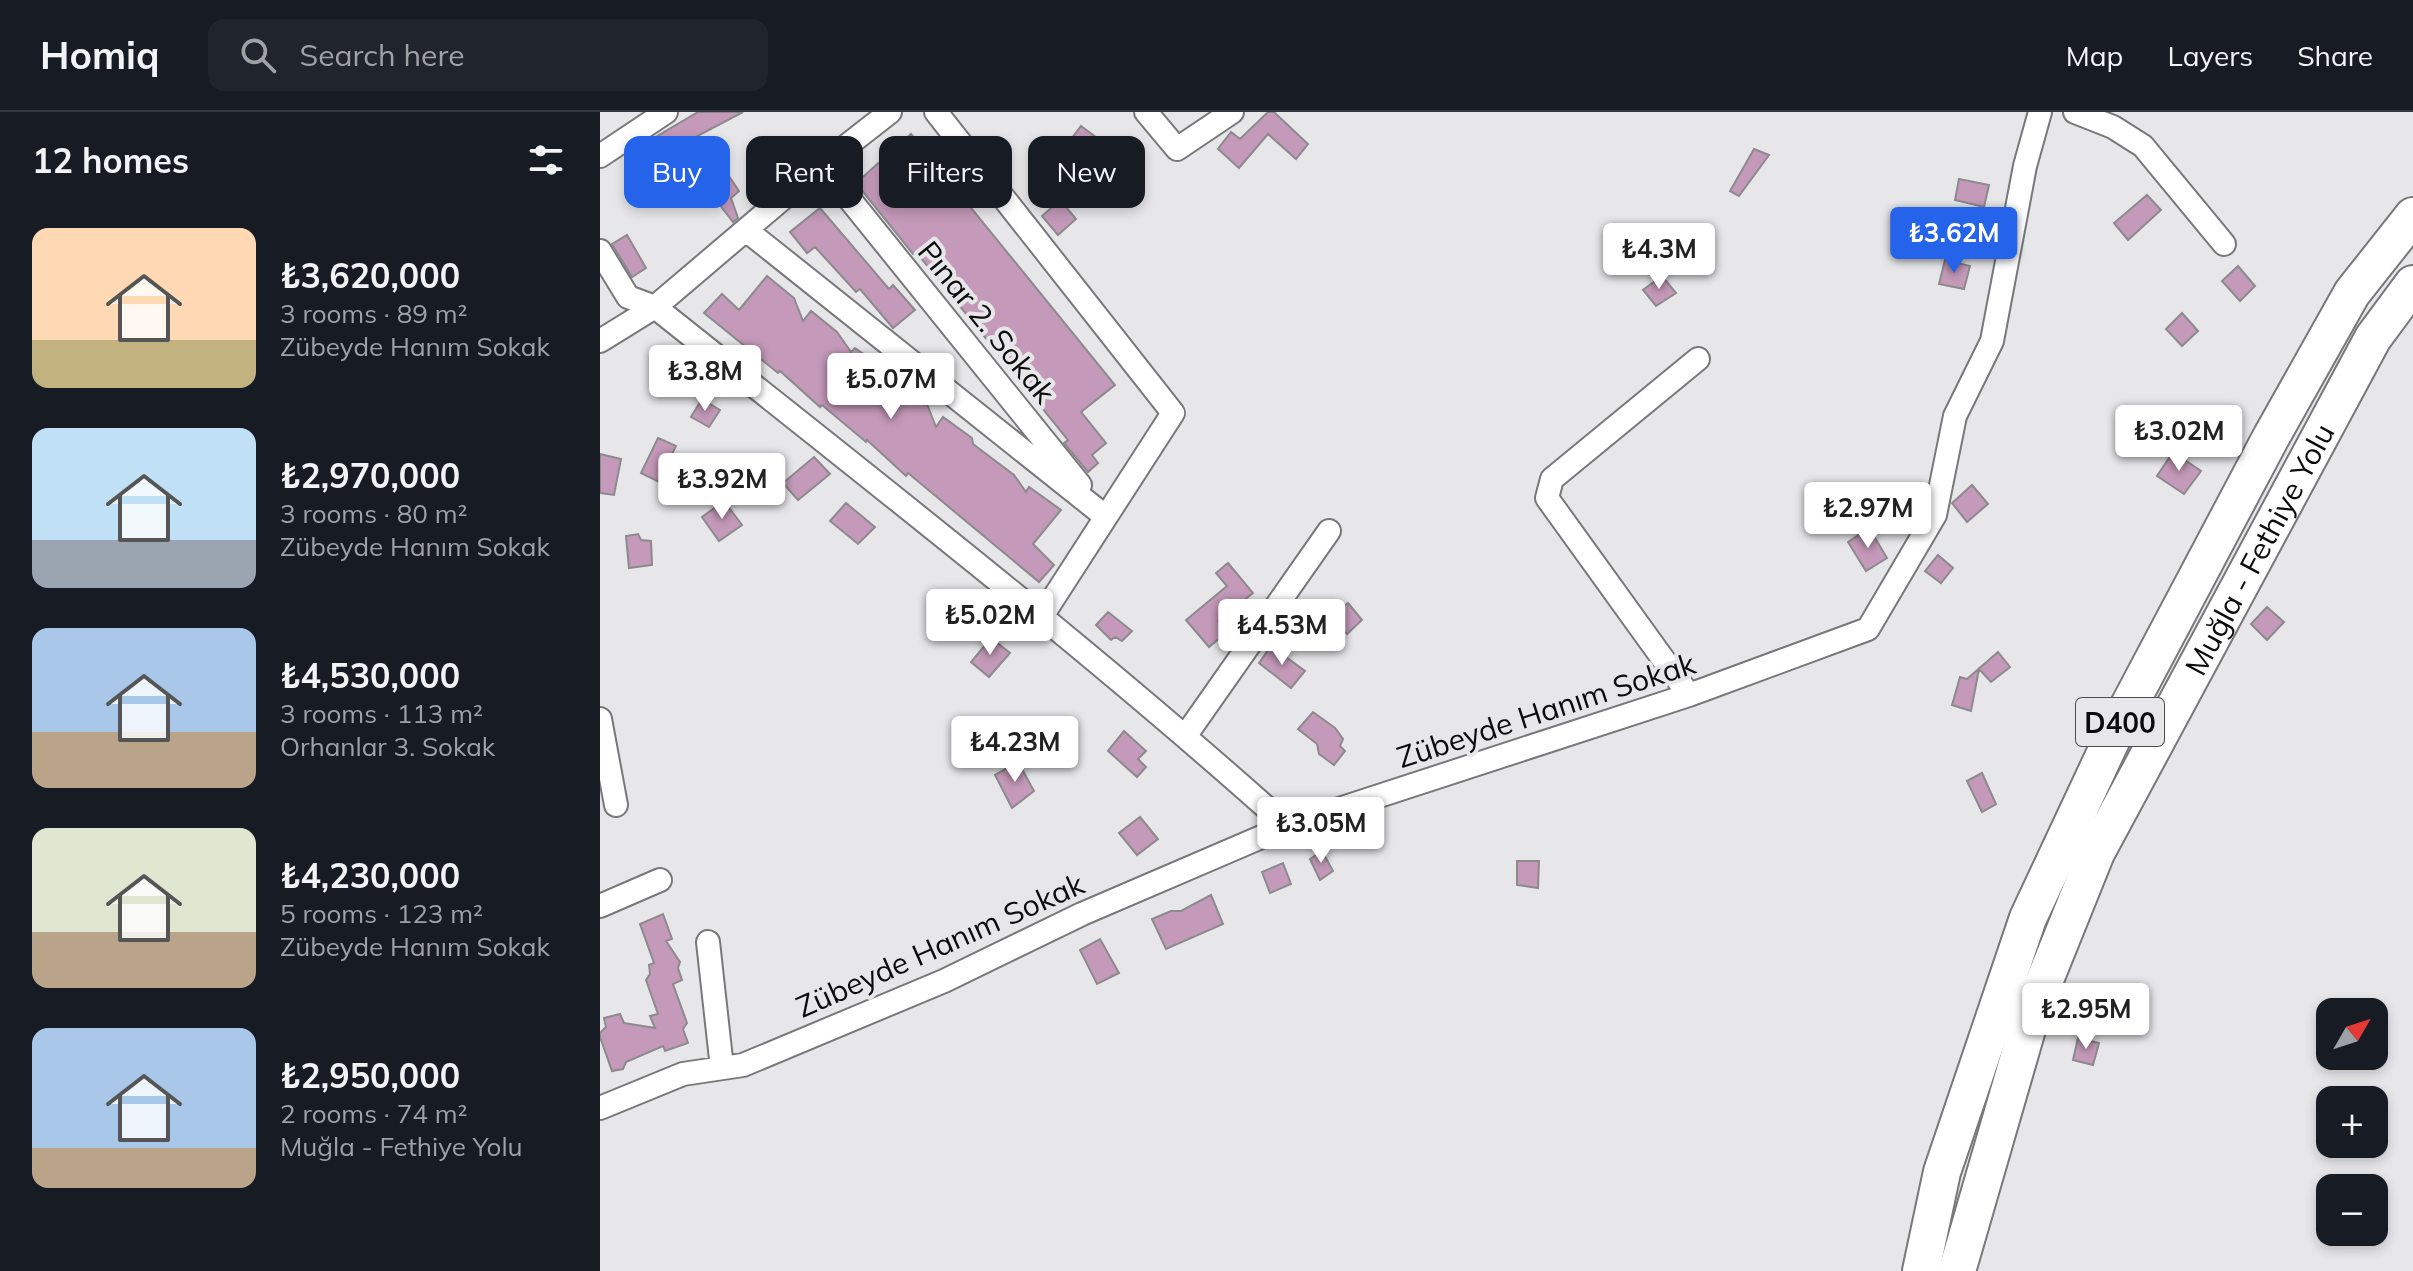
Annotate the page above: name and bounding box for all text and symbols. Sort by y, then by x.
search box [208,19,768,91]
text: Homiq [40,31,160,79]
icon: search [236,33,280,77]
text: Search here [300,36,464,74]
text: Map [2066,38,2123,73]
text: Layers [2167,38,2253,73]
text: Share [2297,38,2373,73]
chip: Buy [624,136,730,208]
chip: Rent [746,136,863,208]
chip: Filters [879,136,1012,208]
chip: New [1028,136,1145,208]
icon: filters [524,138,568,182]
text: 12 homes [32,139,189,182]
pin: ₺3.62M [1889,207,2019,275]
text: ₺3.62M [1908,216,2000,249]
pin: ₺4.3M [1603,223,1715,291]
text: ₺4.3M [1621,232,1697,265]
street label: Pınar 2. Sokak [910,233,1064,411]
text: ₺3,620,000 [280,254,460,297]
icon: home [96,260,192,356]
text: 3 rooms · 89 m² [280,297,467,330]
text: Zübeyde Hanım Sokak [280,330,550,363]
pin: ₺3.8M [649,345,761,413]
pin: ₺5.07M [826,353,956,421]
text: ₺3.8M [667,354,743,387]
text: ₺5.07M [845,362,937,395]
pin: ₺3.02M [2114,405,2244,473]
text: ₺3.02M [2133,414,2225,447]
street label: Muğla - Fethiye Yolu [2176,417,2342,681]
pin: ₺3.92M [657,453,787,521]
text: ₺2,970,000 [280,454,460,497]
icon: home [96,460,192,556]
text: ₺3.92M [676,462,768,495]
pin: ₺2.97M [1803,482,1933,550]
text: ₺2.97M [1822,491,1914,524]
text: 3 rooms · 80 m² [280,497,467,530]
text: Zübeyde Hanım Sokak [280,530,550,563]
pin: ₺5.02M [925,589,1055,657]
text: ₺5.02M [944,598,1036,631]
pin: ₺4.53M [1217,599,1347,667]
text: ₺4.53M [1236,608,1328,641]
street label: Zübeyde Hanım Sokak [1392,644,1700,776]
text: ₺4,530,000 [280,654,460,697]
icon: home [96,660,192,756]
text: 3 rooms · 113 m² [280,697,483,730]
road number: D400 [2076,698,2164,746]
pin: ₺4.23M [950,716,1080,784]
text: ₺4.23M [969,725,1061,758]
text: Orhanlar 3. Sokak [280,730,495,763]
pin: ₺3.05M [1256,797,1386,865]
text: ₺3.05M [1275,806,1367,839]
text: ₺4,230,000 [280,854,460,897]
icon: home [96,860,192,956]
street label: Zübeyde Hanım Sokak [790,864,1090,1026]
text: 5 rooms · 123 m² [280,897,483,930]
text: Zübeyde Hanım Sokak [280,930,550,963]
pin: ₺2.95M [2021,983,2151,1051]
text: ₺2.95M [2040,992,2132,1025]
north arrow [2316,998,2388,1070]
map controls [2316,998,2388,1246]
text: ₺2,950,000 [280,1054,460,1097]
icon: home [96,1060,192,1156]
button: + [2316,1086,2388,1158]
text: 2 rooms · 74 m² [280,1097,467,1130]
text: Muğla - Fethiye Yolu [280,1130,523,1163]
button: − [2316,1174,2388,1246]

